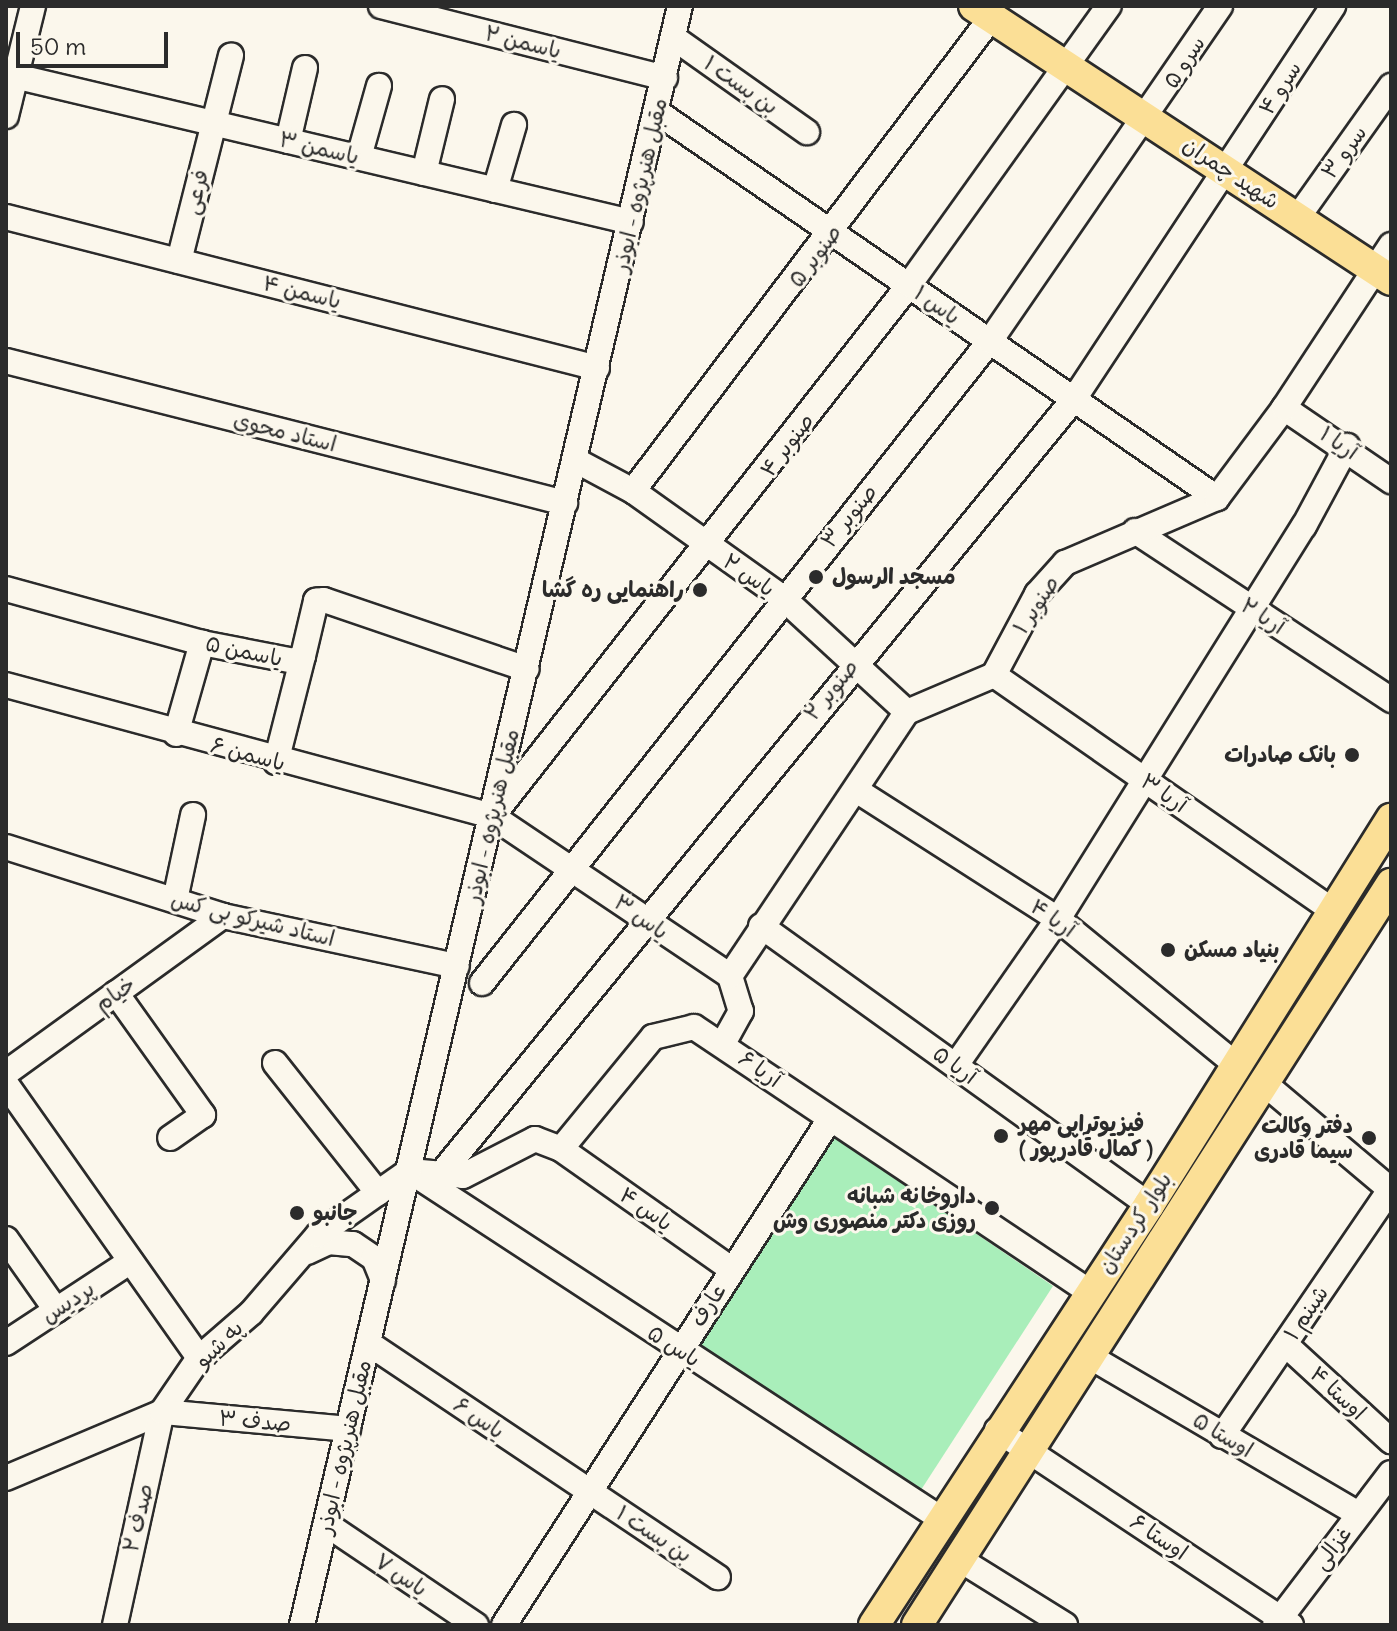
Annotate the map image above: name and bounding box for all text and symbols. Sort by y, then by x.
scale bar [20,16,172,66]
street label: یاسمن ۲ [482,20,564,64]
text: 50 m [30,31,86,61]
street label: سرو ۵ [1157,31,1211,93]
street label: بن بست ۱ [699,50,783,120]
street label: سرو ۴ [1253,56,1307,120]
street label: مقبل هنرپژوه - ابوذر [607,95,673,275]
street label: سرو ۳ [1316,120,1372,184]
street label: یاسمن ۳ [277,126,361,170]
street label: شهید چمران [1178,131,1284,215]
street label: فرعی [178,167,214,217]
street label: صنوبر ۵ [783,220,847,292]
street label: یاسمن ۴ [260,270,344,314]
street label: یاس ۱ [909,280,965,330]
street label: استاد محوی [231,406,339,458]
street label: صنوبر ۴ [755,408,819,482]
street label: آریا ۱ [1315,421,1363,465]
street label: صنوبر ۳ [815,479,883,553]
street label: یاس ۲ [718,548,780,602]
place label: مسجد الرسول [832,564,956,590]
marker: مسجد الرسول [807,568,825,586]
street label: صنوبر ۱ [1007,571,1065,639]
place label: راهنمایی ره گشا [542,577,684,603]
marker: راهنمایی ره گشا [691,581,709,599]
street label: آریا ۲ [1236,592,1290,640]
street label: یاسمن ۵ [203,630,285,672]
street label: صنوبر ۲ [798,654,864,726]
street label: مقبل هنرپژوه - ابوذر [459,726,525,906]
street label: یاسمن ۶ [208,731,288,777]
place label: بانک صادرات [1224,742,1336,768]
marker: بانک صادرات [1343,746,1361,764]
street label: آریا ۳ [1136,768,1192,818]
street label: استاد شیرکو بی کس [168,886,338,952]
street label: یاس ۳ [609,889,673,945]
street label: آریا ۴ [1025,893,1081,943]
place label: بنیاد مسکن [1184,937,1279,963]
marker: بنیاد مسکن [1159,941,1177,959]
street label: خیام [90,970,140,1018]
street label: آریا ۵ [928,1040,982,1090]
street label: آریا ۶ [734,1045,786,1093]
place label: فیزیوتراپی مهر ( کمال قادرپور ) [1019,1110,1153,1162]
place label: دفتر وکالت سیما قادری [1254,1112,1353,1164]
marker: فیزیوتراپی مهر ( کمال قادرپور ) [990,1125,1012,1147]
marker: دفتر وکالت سیما قادری [1360,1129,1378,1147]
street label: بلوار کردستان [1093,1167,1177,1279]
street label: یاس ۴ [614,1181,678,1237]
place label: داروخانه شبانه روزی دکتر منصوری وش [773,1182,976,1234]
marker: داروخانه شبانه روزی دکتر منصوری وش [983,1199,1001,1217]
place label: جانبو [313,1200,357,1226]
marker: جانبو [288,1204,306,1222]
street label: پردیس [36,1275,100,1329]
street label: عارف [684,1279,732,1331]
street label: شبنم ۱ [1278,1281,1334,1345]
street label: په شیو [189,1315,249,1373]
street label: یاس ۵ [643,1319,705,1373]
street label: مقبل هنرپژوه - ابوذر [311,1357,377,1537]
street label: اوستا ۴ [1305,1361,1371,1425]
street label: یاس ۶ [449,1391,509,1445]
street label: صدف ۳ [218,1405,292,1437]
street label: اوستا ۵ [1188,1407,1258,1463]
street label: صدف ۲ [117,1481,159,1555]
street label: بن بست ۱ [611,1500,697,1568]
street label: اوستا ۶ [1125,1508,1193,1566]
street label: غزالی [1307,1521,1357,1575]
street label: یاس ۷ [370,1548,432,1602]

